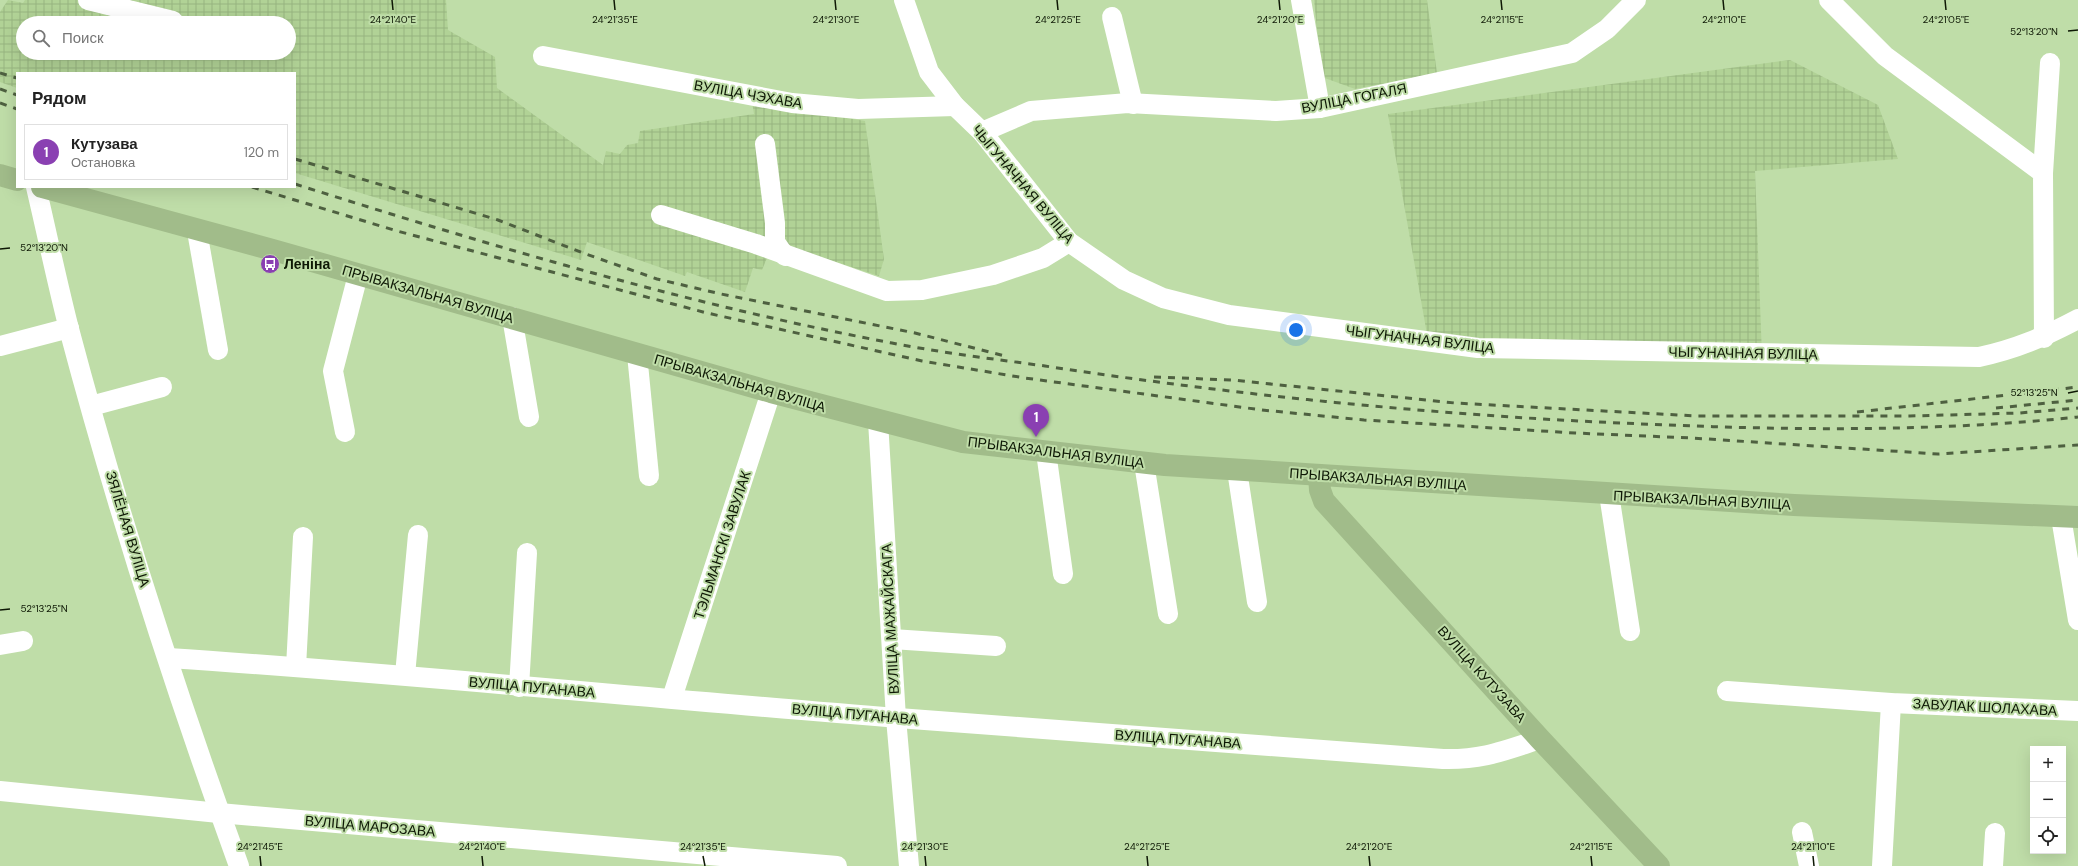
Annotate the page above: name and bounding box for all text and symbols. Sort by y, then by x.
text: 24°21'40"E [370,13,417,26]
text: 24°21'35"E [592,13,638,26]
text: 24°21'30"E [813,13,860,26]
text: 24°21'25"E [1035,13,1081,26]
text: 24°21'20"E [1257,13,1304,26]
text: 24°21'15"E [1480,13,1524,26]
text: 24°21'10"E [1702,13,1746,26]
text: 24°21'05"E [1923,13,1970,26]
search box [16,16,296,60]
text: 52°13'20"N [2010,25,2058,38]
icon: search [30,27,52,49]
text: Поиск [62,28,104,48]
street label: ВУЛІЦА ЧЭХАВА [692,76,804,112]
street label: ВУЛІЦА ГОГАЛЯ [1300,79,1408,117]
text: Рядом [32,87,87,109]
street label: ЧЫГУНАЧНАЯ ВУЛІЦА [968,121,1078,247]
text: Кутузава [71,134,138,154]
text: 1 [44,144,48,161]
text: 120 m [244,144,279,161]
text: Остановка [71,154,135,171]
text: 52°13'20"N [20,241,68,254]
bus stop icon: Леніна [259,253,281,275]
place label: Леніна [284,255,330,273]
street label: ПРЫВАКЗАЛЬНАЯ ВУЛІЦА [340,261,517,327]
your location [1286,320,1306,340]
street label: ЧЫГУНАЧНАЯ ВУЛІЦА [1345,321,1496,357]
street label: ЧЫГУНАЧНАЯ ВУЛІЦА [1668,343,1818,363]
street label: ПРЫВАКЗАЛЬНАЯ ВУЛІЦА [652,350,829,416]
text: 52°13'25"N [2010,386,2058,399]
pin: 1 [1023,404,1049,437]
street label: ПРЫВАКЗАЛЬНАЯ ВУЛІЦА [967,432,1146,472]
street label: ПРЫВАКЗАЛЬНАЯ ВУЛІЦА [1289,464,1468,494]
street label: ТЭЛЬМАНСКІ ЗАВУЛАК [689,468,755,621]
street label: ЗЯЛЁНАЯ ВУЛІЦА [102,469,154,590]
street label: ПРЫВАКЗАЛЬНАЯ ВУЛІЦА [1613,486,1792,514]
street label: ВУЛІЦА МАЖАЙСКАГА [877,543,903,695]
text: 52°13'25"N [20,602,68,615]
street label: ВУЛІЦА КУТУЗАВА [1434,622,1531,727]
street label: ВУЛІЦА ПУГАНАВА [468,673,596,702]
street label: ЗАВУЛАК ШОЛАХАВА [1912,694,2058,720]
street label: ВУЛІЦА ПУГАНАВА [791,700,919,729]
street label: ВУЛІЦА ПУГАНАВА [1114,726,1242,752]
map controls [2030,746,2066,854]
button: + [2030,746,2066,782]
button: − [2030,782,2066,818]
street label: ВУЛІЦА МАРОЗАВА [304,811,437,841]
button: locate [2030,818,2066,854]
text: 24°21'45"E [237,840,283,853]
text: 24°21'40"E [459,840,506,853]
text: 24°21'35"E [680,840,726,853]
text: 24°21'30"E [902,840,949,853]
text: 24°21'25"E [1124,840,1170,853]
text: 24°21'20"E [1346,840,1393,853]
text: 24°21'15"E [1569,840,1613,853]
text: 24°21'10"E [1791,840,1835,853]

